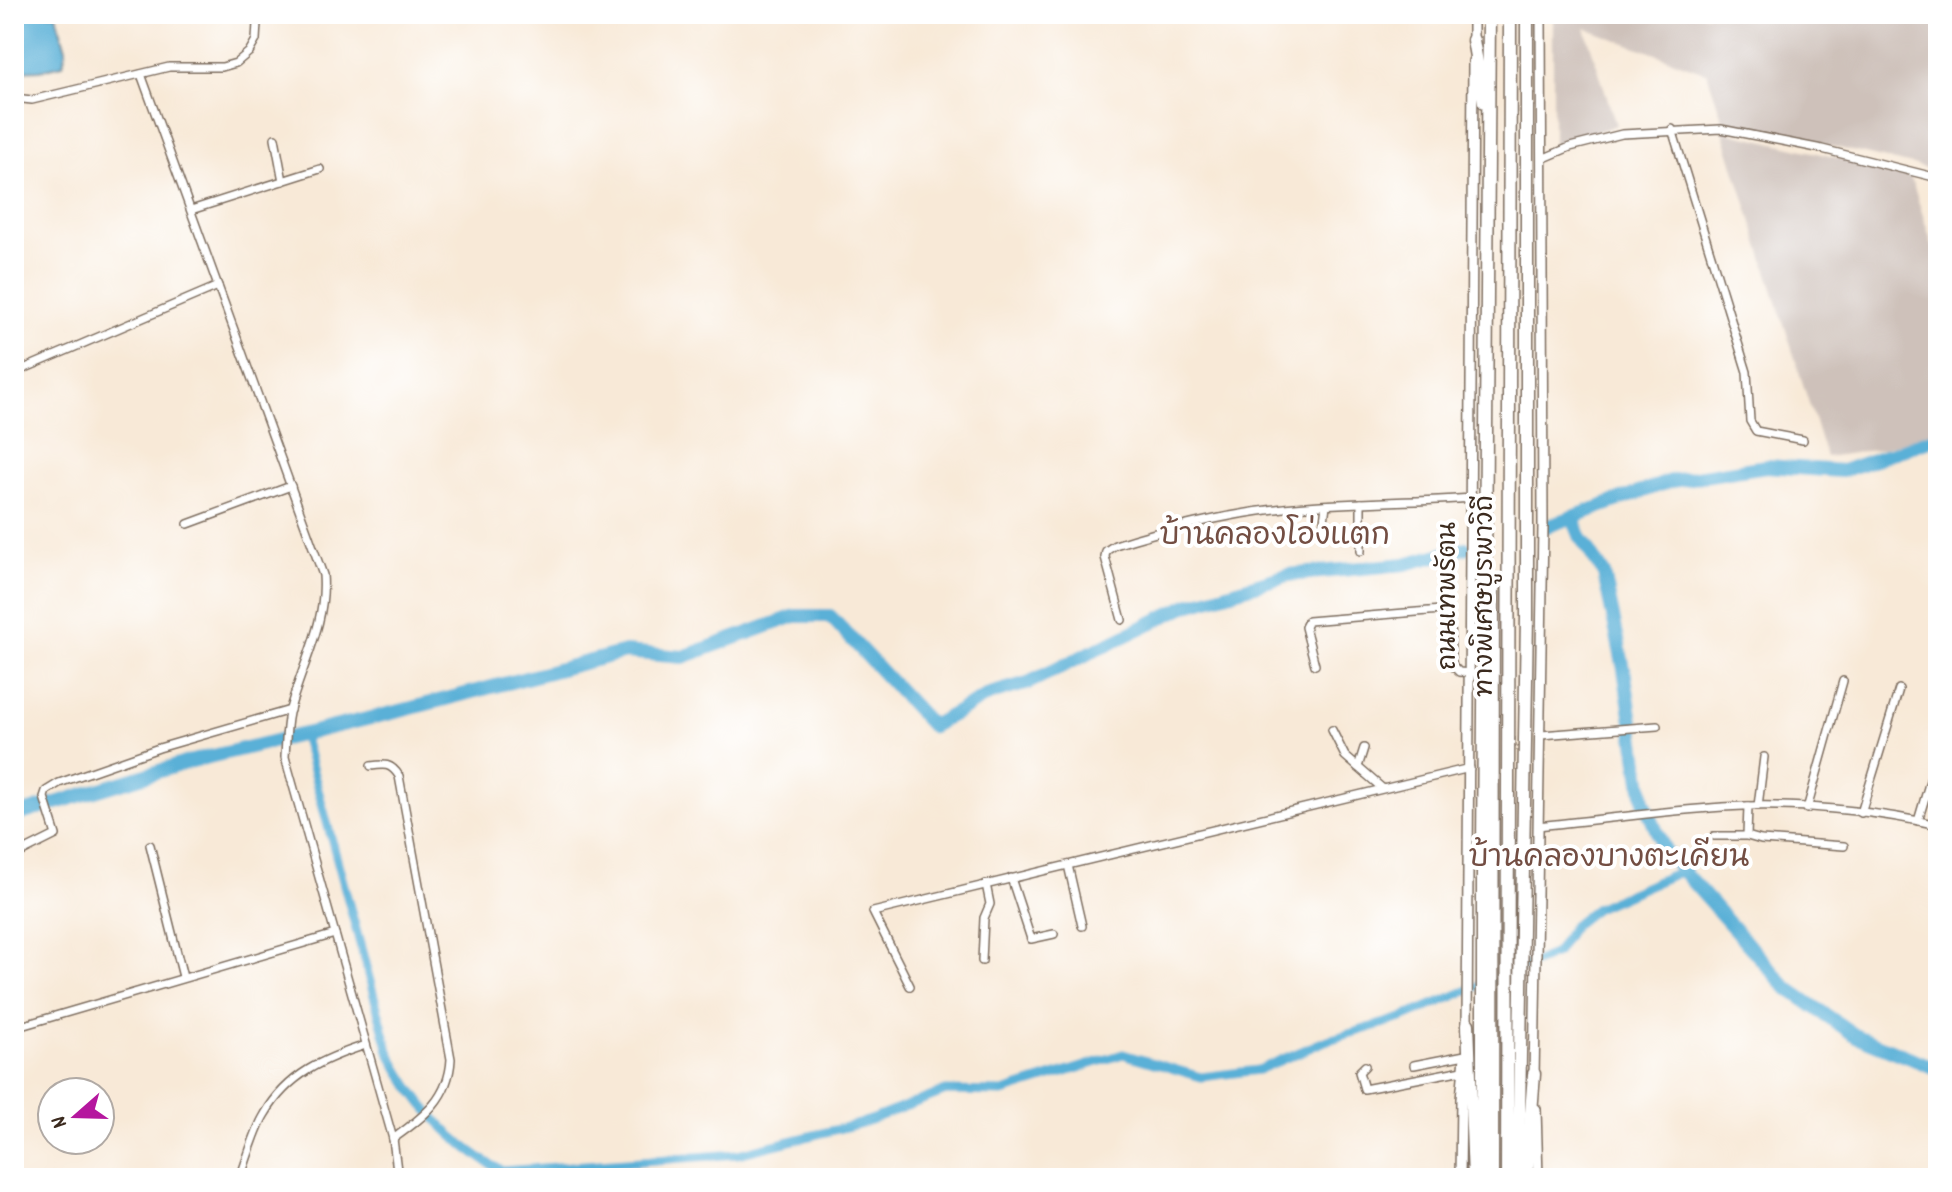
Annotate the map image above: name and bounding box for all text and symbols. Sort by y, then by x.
street label: ทางพิเศษบูรพาวิถี [1468,495,1505,697]
district label: บ้านคลองโอ่งแตก [1160,514,1390,560]
street label: ถนนเทพรัตน [1431,522,1468,670]
district label: บ้านคลองบางตะเคียน [1469,837,1749,882]
north arrow [36,1076,116,1156]
text: N [44,1111,77,1132]

